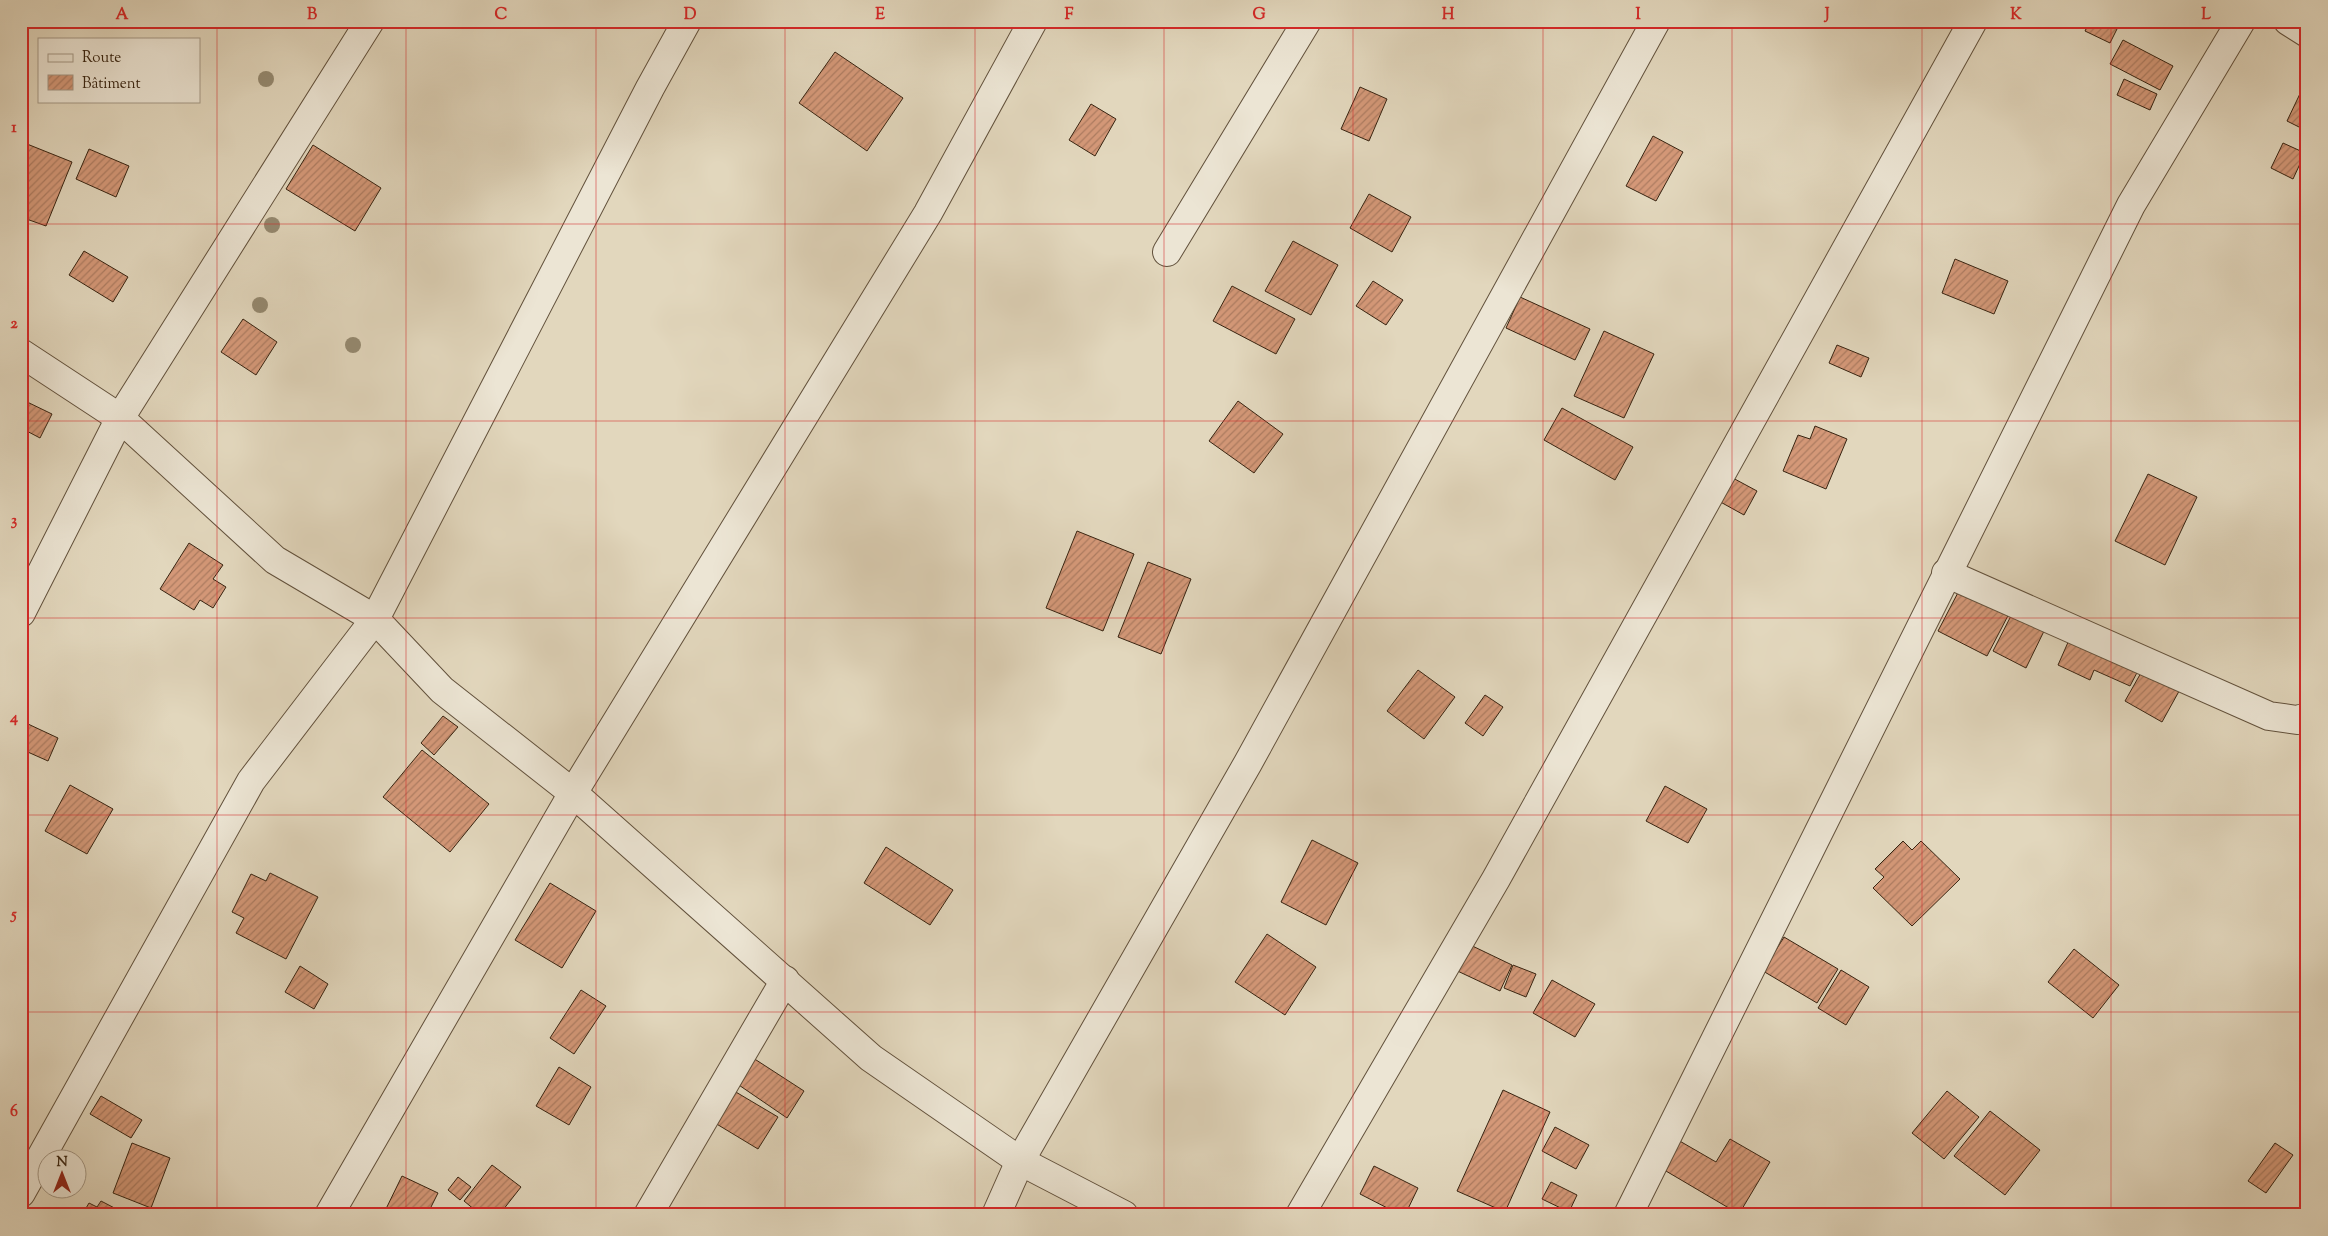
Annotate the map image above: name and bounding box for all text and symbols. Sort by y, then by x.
text: A [116,4,129,27]
text: B [307,4,317,27]
text: C [495,4,508,27]
text: D [684,4,697,27]
text: E [875,4,885,27]
text: F [1065,4,1074,27]
text: G [1252,4,1266,27]
text: H [1442,4,1455,27]
text: I [1635,4,1641,27]
text: J [1823,4,1830,27]
text: K [2010,4,2022,27]
text: L [2201,4,2211,27]
legend [38,38,200,102]
text: Route [82,48,121,69]
text: Bâtiment [82,74,141,95]
text: 1 [11,117,17,140]
text: 2 [10,313,18,336]
text: 3 [11,510,18,533]
text: 4 [9,707,18,730]
text: 5 [9,904,17,927]
text: 6 [10,1101,18,1124]
north arrow [38,1148,88,1198]
text: N [56,1153,68,1173]

